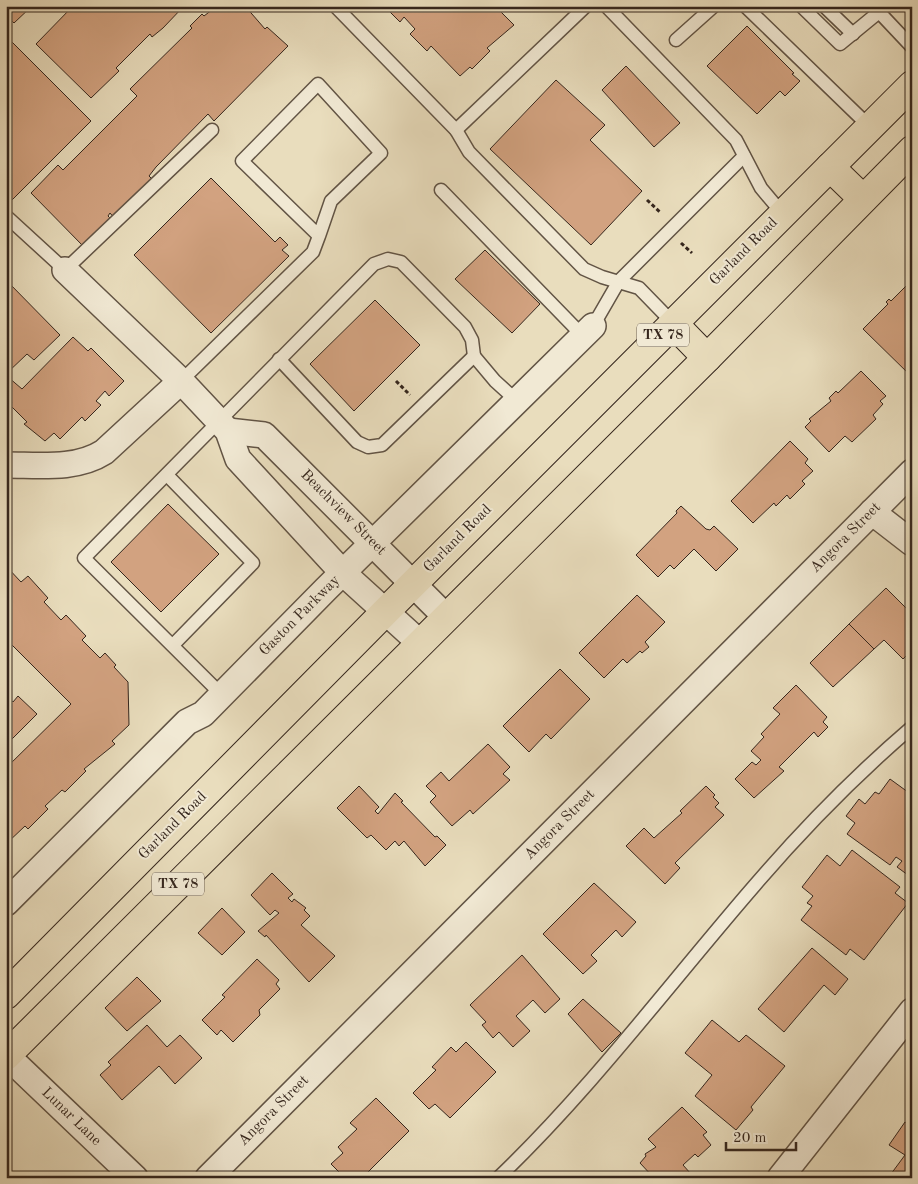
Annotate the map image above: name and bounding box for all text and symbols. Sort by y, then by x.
street label: Garland Road [707,215,781,289]
road number: TX 78 [637,324,689,346]
street label: Beachview Street [297,467,389,559]
street label: Angora Street [808,500,884,576]
street label: Garland Road [421,502,495,576]
street label: Gaston Parkway [257,573,343,659]
street label: Angora Street [522,787,598,863]
street label: Garland Road [136,789,210,863]
road number: TX 78 [152,872,204,896]
street label: Angora Street [236,1073,312,1149]
street label: Lunar Lane [38,1085,104,1149]
scale bar [726,1119,796,1151]
text: 20 m [733,1131,767,1146]

